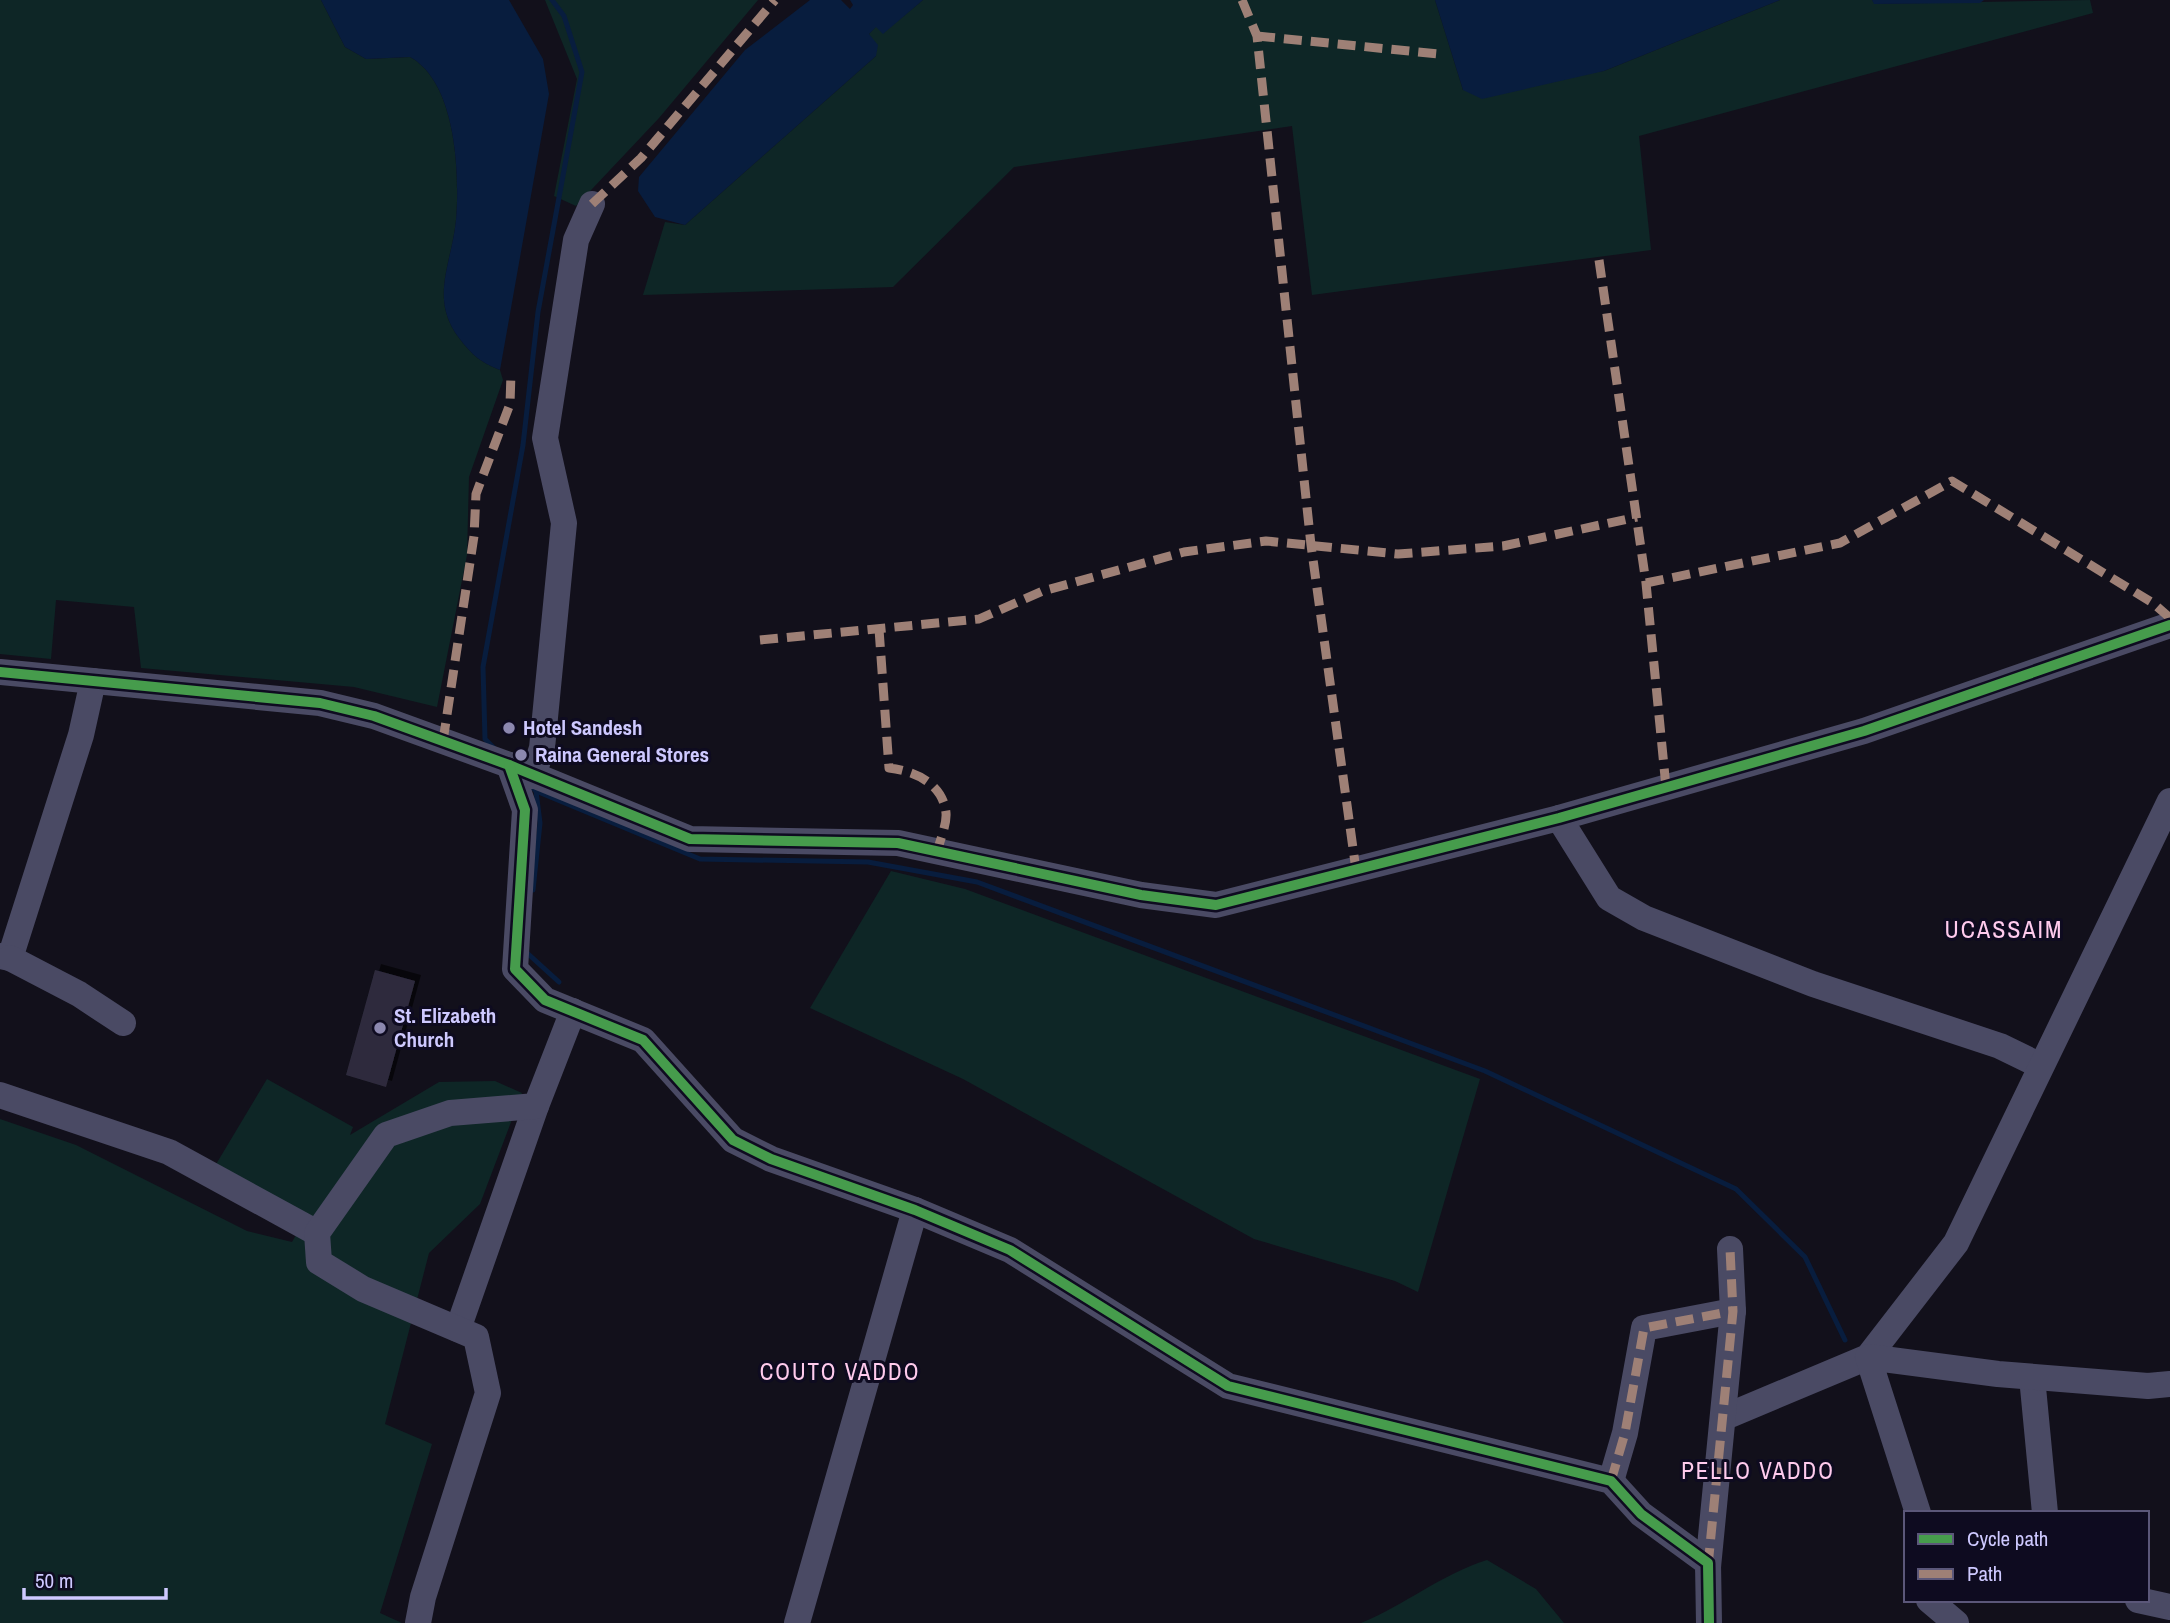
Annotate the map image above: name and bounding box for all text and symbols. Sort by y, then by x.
place label: Hotel Sandesh [523,713,643,742]
marker: Hotel Sandesh [501,720,517,736]
place label: Raina General Stores [535,740,709,769]
marker: Raina General Stores [513,747,529,763]
district label: UCASSAIM [1945,913,2063,945]
place label: St. Elizabeth Church [394,1001,496,1054]
marker: St. Elizabeth Church [372,1020,388,1036]
district label: COUTO VADDO [760,1356,920,1387]
district label: PELLO VADDO [1681,1455,1835,1486]
legend [1904,1511,2149,1602]
text: Cycle path [1967,1524,2048,1553]
scale bar [24,1556,166,1600]
text: Path [1967,1559,2002,1588]
text: 50 m [35,1566,73,1595]

